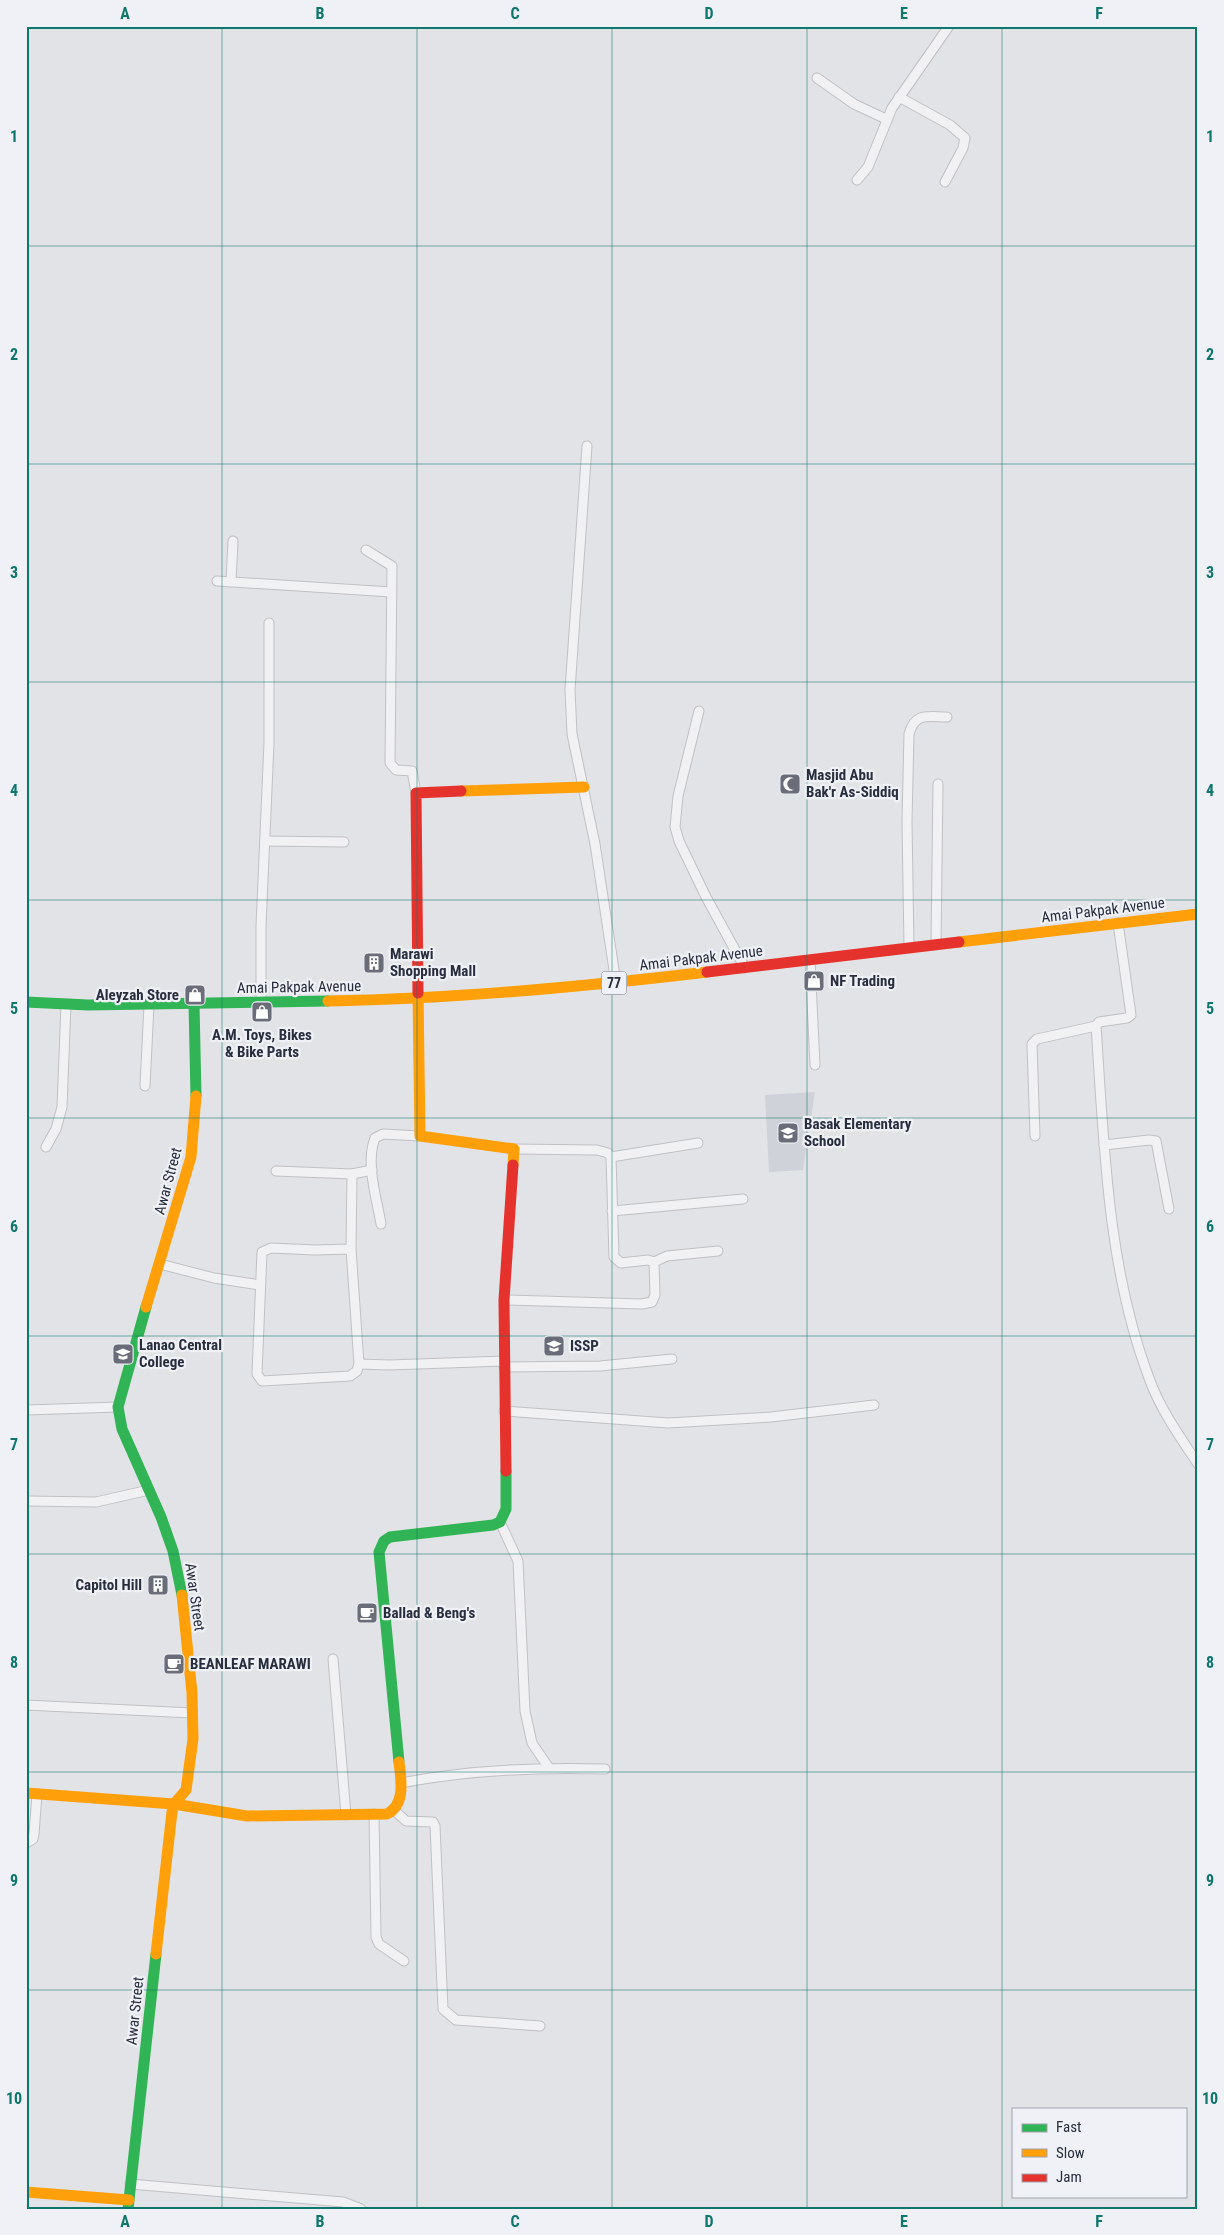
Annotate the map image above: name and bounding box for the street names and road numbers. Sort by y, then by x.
street label: Amai Pakpak Avenue [1040,894,1166,926]
street label: Amai Pakpak Avenue [638,942,764,974]
road number: 77 [602,971,626,994]
street label: Amai Pakpak Avenue [237,977,361,997]
street label: Awar Street [150,1146,186,1216]
street label: Awar Street [181,1562,209,1632]
street label: Awar Street [122,1976,148,2046]

